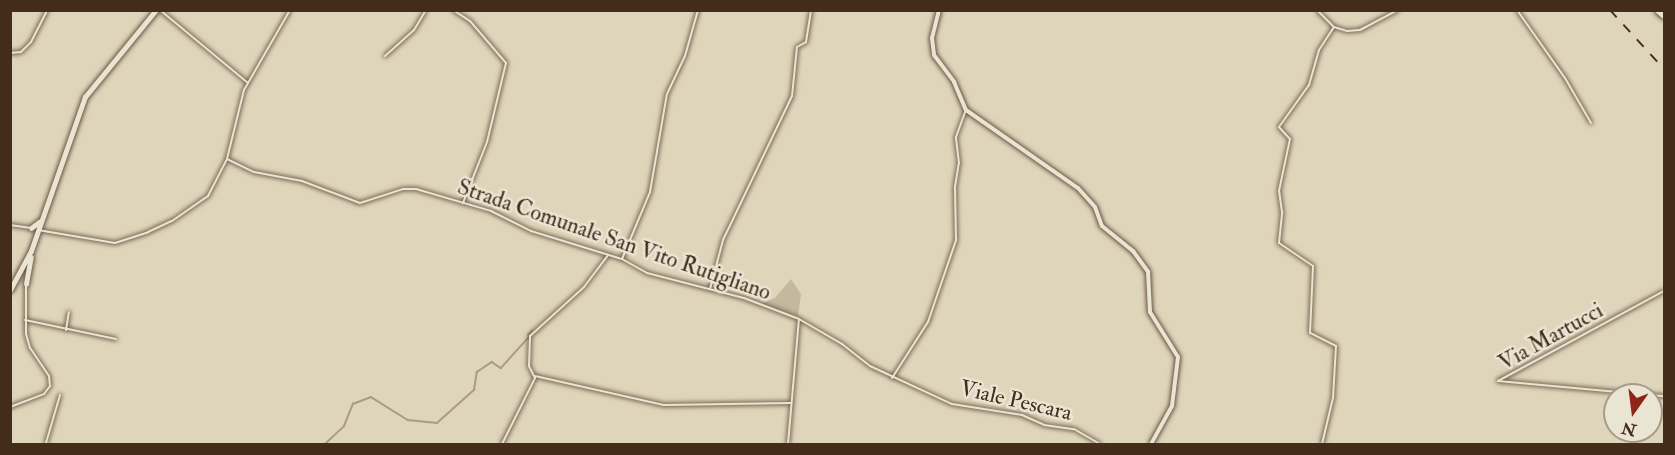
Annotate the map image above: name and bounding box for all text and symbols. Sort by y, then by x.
street label: Strada Comunale San Vito Rutigliano [454,174,774,306]
street label: Via Martucci [1494,297,1608,377]
street label: Viale Pescara [958,375,1074,427]
north arrow [1603,383,1663,443]
text: N [1620,417,1639,440]

